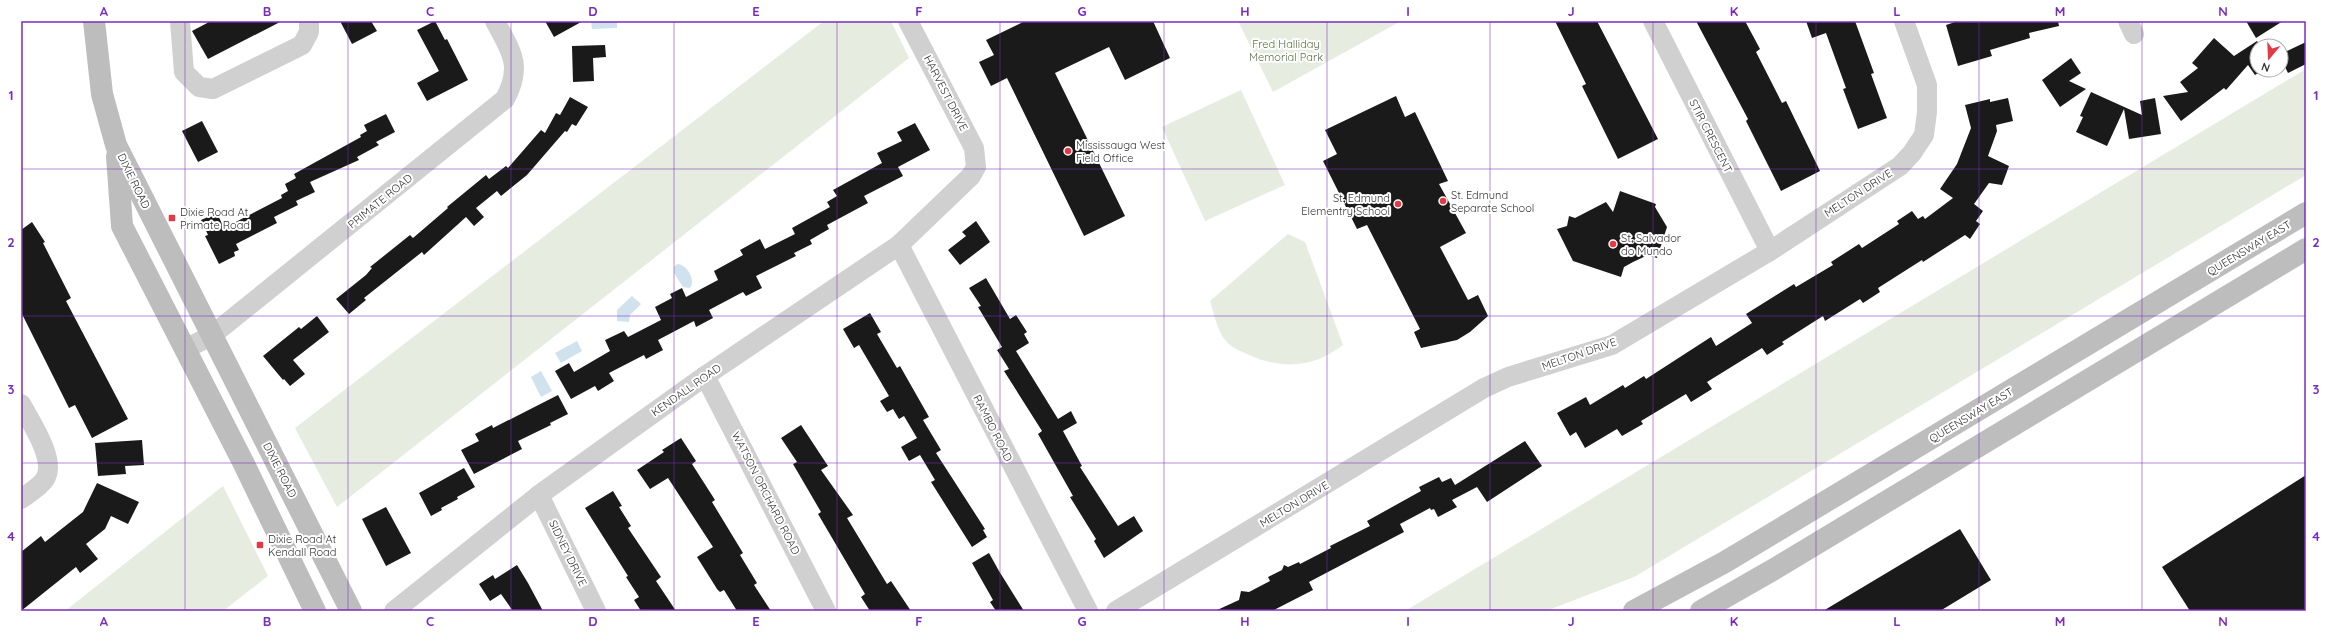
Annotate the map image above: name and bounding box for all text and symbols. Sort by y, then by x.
text: A [100,3,109,19]
text: B [263,3,271,19]
text: C [426,3,434,19]
text: D [588,3,598,19]
text: E [752,3,760,19]
text: F [915,3,923,19]
text: G [1077,3,1087,19]
text: H [1240,3,1250,19]
text: I [1406,3,1410,19]
text: J [1567,3,1575,19]
text: K [1730,3,1739,19]
text: L [1893,3,1901,19]
text: M [2055,3,2065,19]
text: N [2218,3,2228,19]
park label: Fred Halliday Memorial Park [1249,37,1323,64]
north arrow [2249,38,2289,78]
street label: HARVEST DRIVE [921,53,971,133]
text: N [2260,60,2272,75]
text: 1 [8,87,14,103]
text: 1 [2313,87,2319,103]
street label: STIR CRESCENT [1686,97,1736,176]
place label: Mississauga West Field Office [1076,138,1166,165]
marker: Mississauga West Field Office [1063,146,1073,156]
street label: DIXIE ROAD [115,151,153,211]
street label: MELTON DRIVE [1821,166,1895,220]
street label: PRIMATE ROAD [345,171,415,231]
place label: St. Edmund Separate School [1451,188,1534,215]
place label: St. Edmund Elementry School [1301,191,1390,218]
marker: St. Edmund Separate School [1438,196,1448,206]
marker: St. Edmund Elementry School [1393,199,1403,209]
place label: Dixie Road At Primate Road [180,205,250,232]
marker: Dixie Road At Primate Road [167,213,177,223]
street label: QUEENSWAY EAST [2204,217,2294,279]
place label: St. Salvador do Mundo [1621,231,1682,258]
text: 2 [7,234,15,250]
text: 2 [2312,234,2320,250]
marker: St. Salvador do Mundo [1608,239,1618,249]
street label: MELTON DRIVE [1540,335,1618,373]
street label: KENDALL ROAD [648,361,724,419]
text: 3 [8,381,15,397]
text: 3 [2313,381,2320,397]
street label: QUEENSWAY EAST [1926,384,2016,446]
street label: RAMBO ROAD [970,392,1016,464]
street label: WATSON ORCHARD ROAD [729,429,803,557]
street label: DIXIE ROAD [260,440,300,500]
street label: MELTON DRIVE [1257,478,1331,530]
street label: SIDNEY DRIVE [546,518,590,588]
text: 4 [7,528,15,544]
text: 4 [2312,528,2320,544]
place label: Dixie Road At Kendall Road [268,532,337,559]
marker: Dixie Road At Kendall Road [255,540,265,550]
text: A [100,613,109,629]
text: B [263,613,271,629]
text: C [426,613,434,629]
text: D [588,613,598,629]
text: E [752,613,760,629]
text: F [915,613,923,629]
text: G [1077,613,1087,629]
text: H [1240,613,1250,629]
text: I [1406,613,1410,629]
text: J [1567,613,1575,629]
text: K [1730,613,1739,629]
text: L [1893,613,1901,629]
text: M [2055,613,2065,629]
text: N [2218,613,2228,629]

